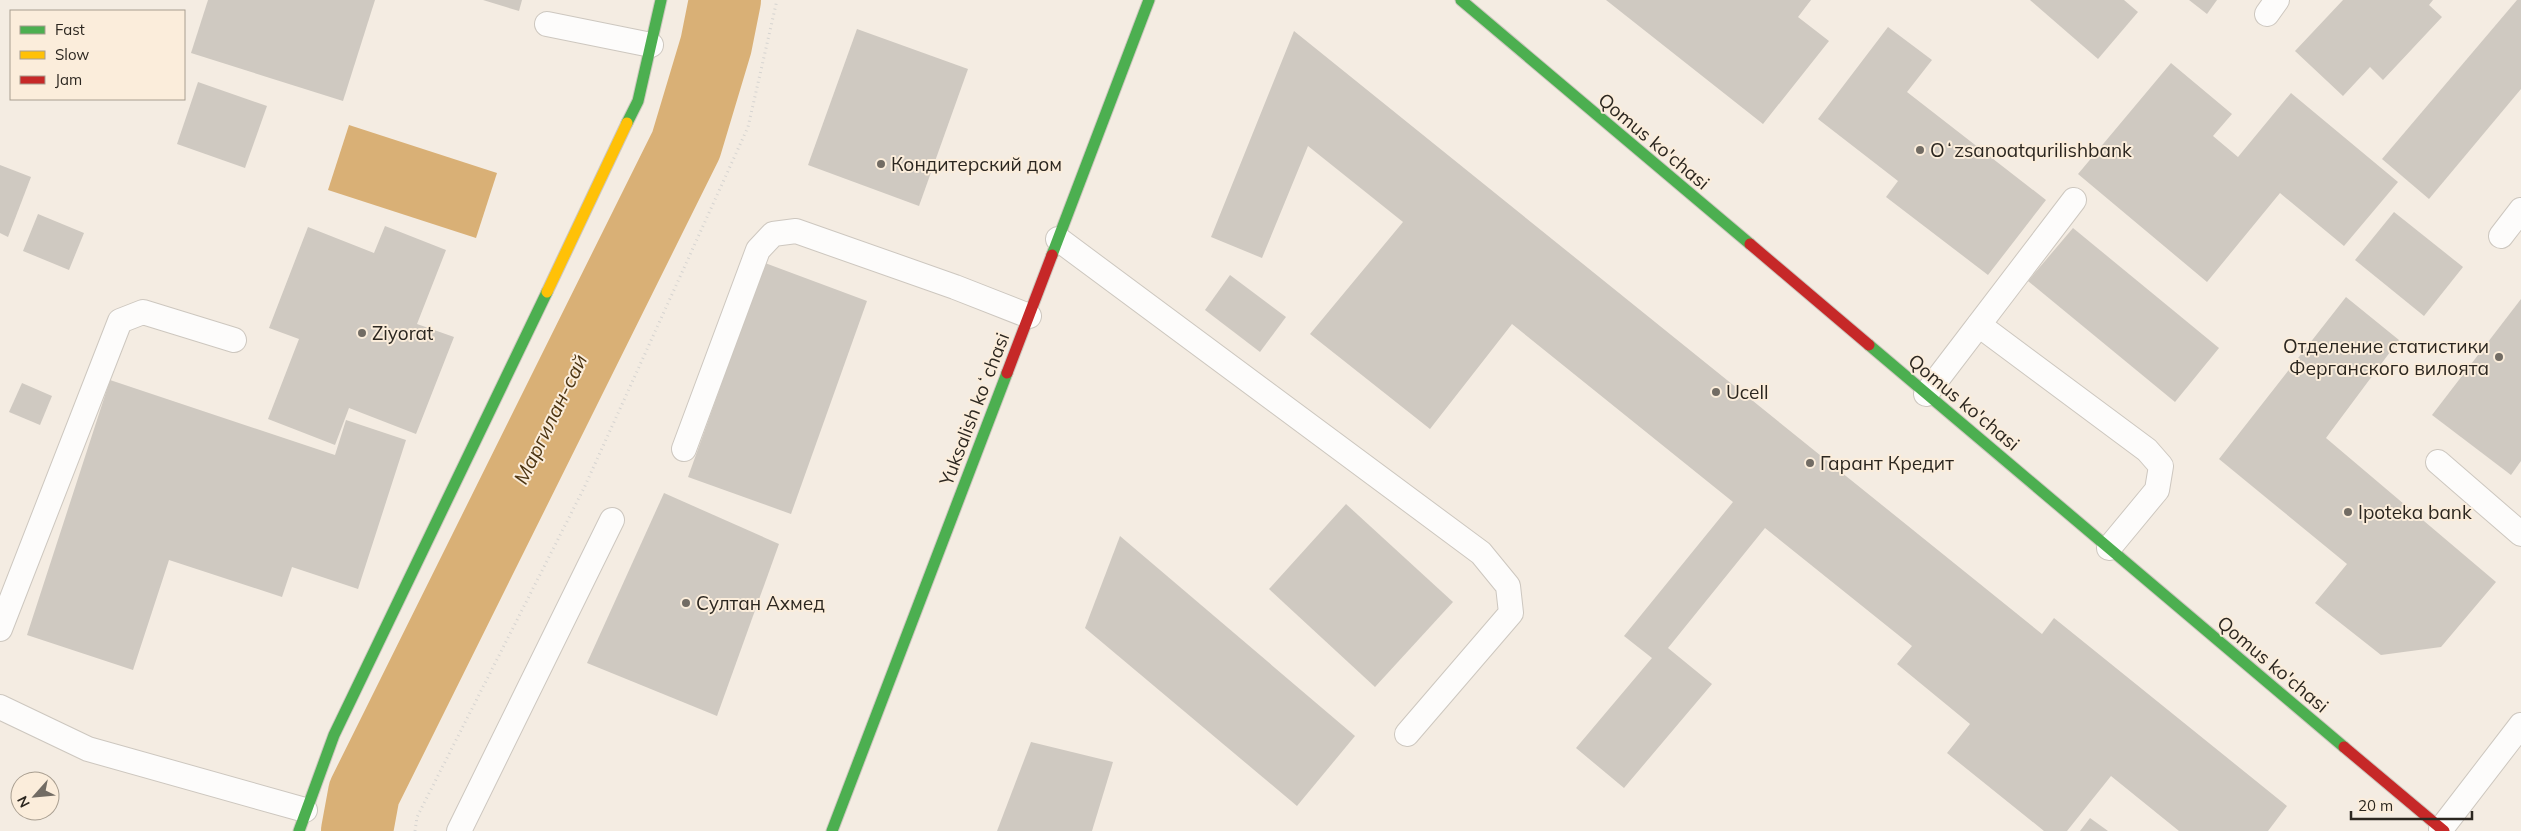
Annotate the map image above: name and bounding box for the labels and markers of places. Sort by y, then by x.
place label: Oʻzsanoatqurilishbank [1930,138,2132,162]
marker: Oʻzsanoatqurilishbank [1914,144,1926,156]
place label: Кондитерский дом [891,152,1062,176]
marker: Кондитерский дом [875,158,887,170]
place label: Ziyorat [372,321,434,345]
marker: Ziyorat [356,327,368,339]
place label: Отделение статистики Ферганского вилоята [2283,334,2489,380]
marker: Отделение статистики Ферганского вилоята [2493,351,2505,363]
place label: Ucell [1726,380,1768,404]
marker: Ucell [1710,386,1722,398]
place label: Гарант Кредит [1820,451,1954,475]
marker: Гарант Кредит [1804,457,1816,469]
place label: Ipoteka bank [2358,500,2472,524]
marker: Ipoteka bank [2342,506,2354,518]
place label: Султан Ахмед [696,591,825,615]
marker: Султан Ахмед [680,597,692,609]

